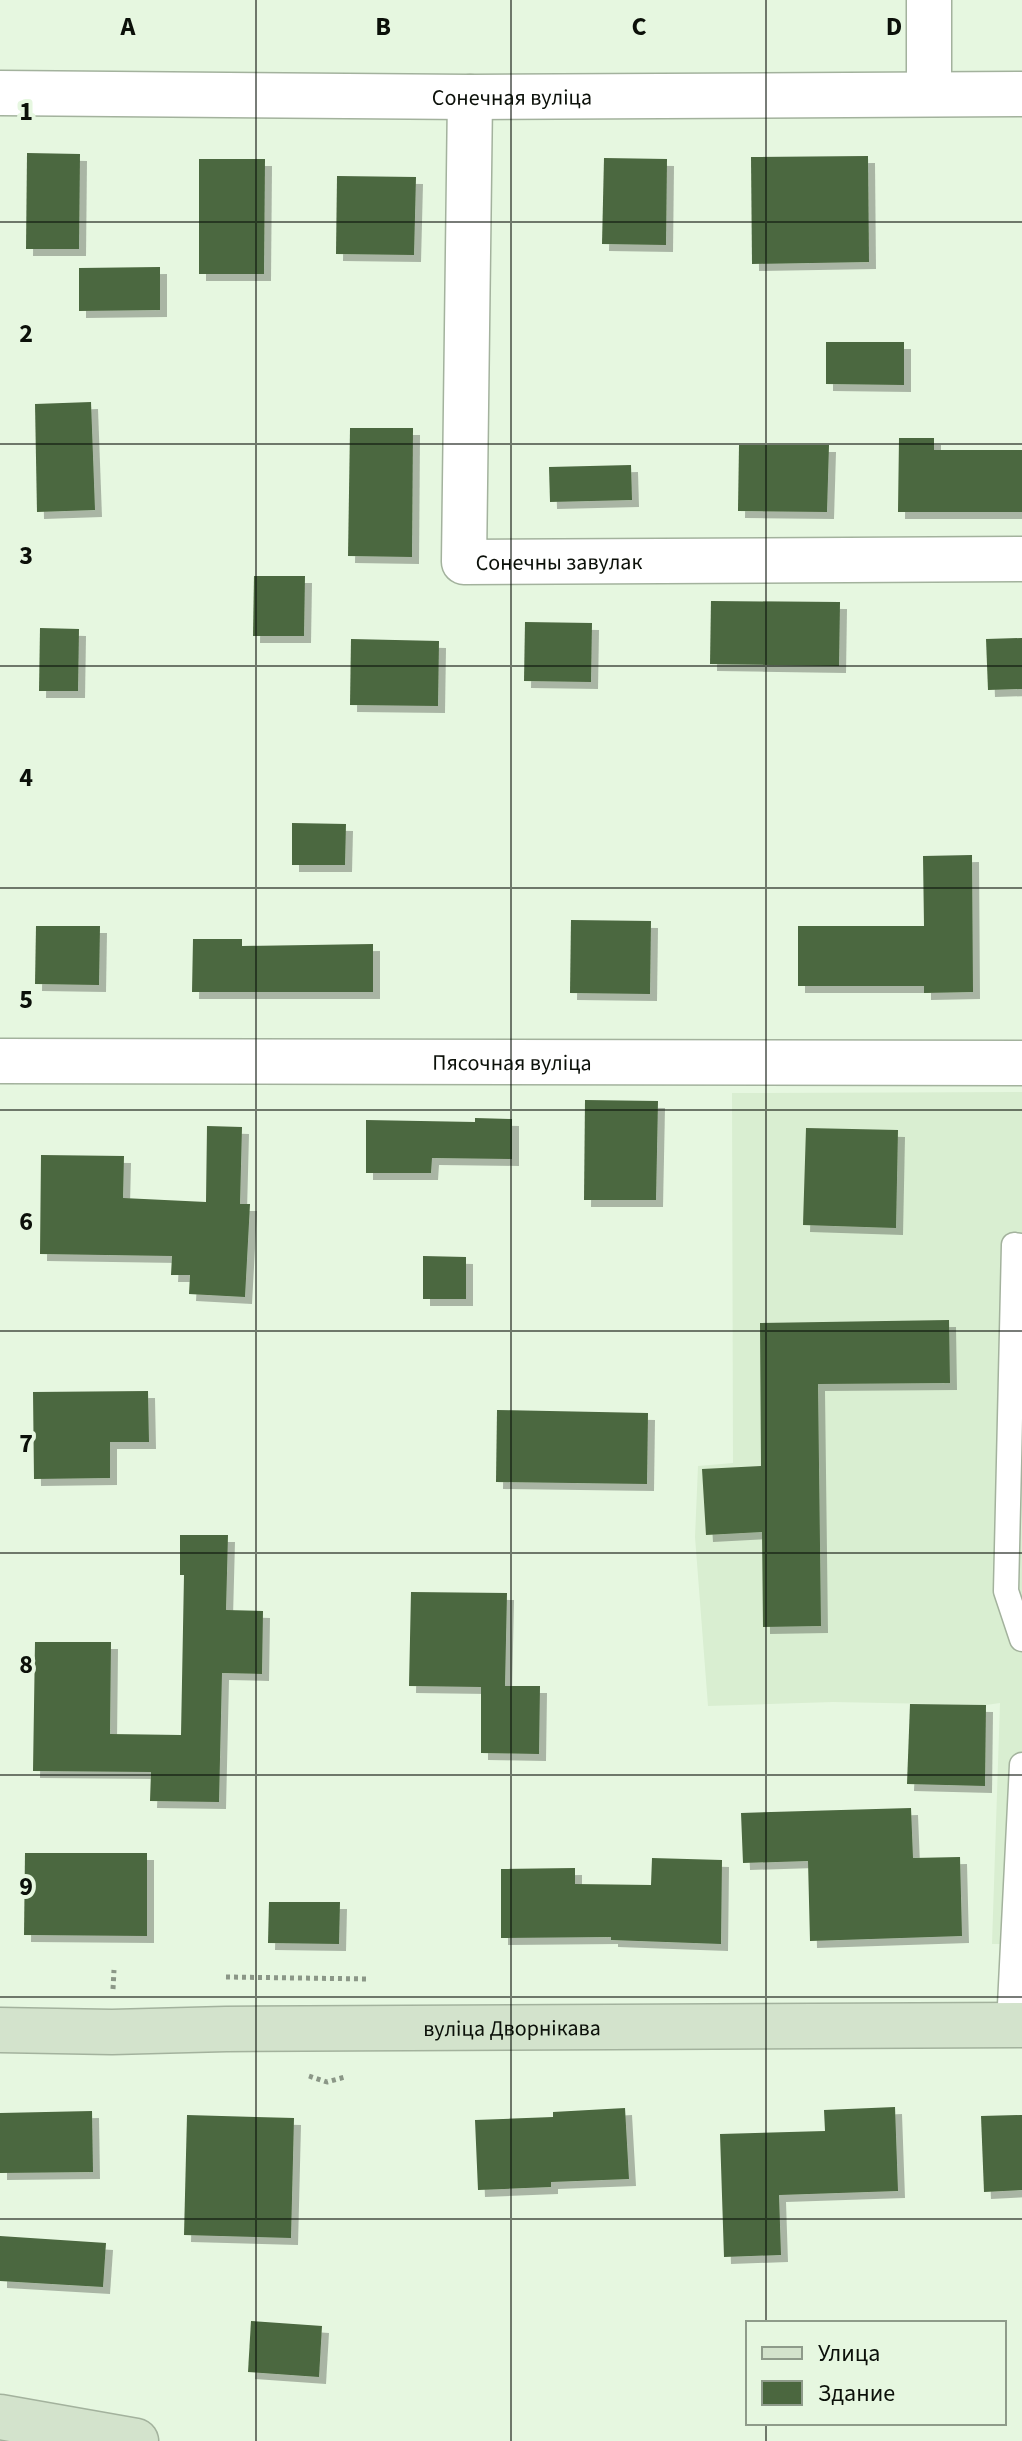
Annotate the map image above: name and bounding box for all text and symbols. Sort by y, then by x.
text: A [120,8,137,45]
text: B [375,8,391,45]
text: C [631,8,647,45]
text: D [886,8,902,45]
street label: Сонечная вуліца [432,81,592,114]
text: 1 [19,93,33,130]
text: 2 [19,315,33,352]
text: 3 [19,537,33,574]
street label: Сонечны завулак [476,546,643,579]
text: 4 [19,759,33,796]
text: 5 [19,981,33,1018]
street label: Пясочная вуліца [432,1047,592,1079]
text: 6 [19,1203,33,1240]
text: 7 [19,1425,33,1462]
text: 8 [19,1646,33,1683]
text: 9 [19,1868,33,1905]
street label: вуліца Дворнікава [423,2012,601,2045]
legend [746,2321,1006,2425]
text: Улица [818,2336,880,2371]
text: Здание [818,2376,895,2411]

